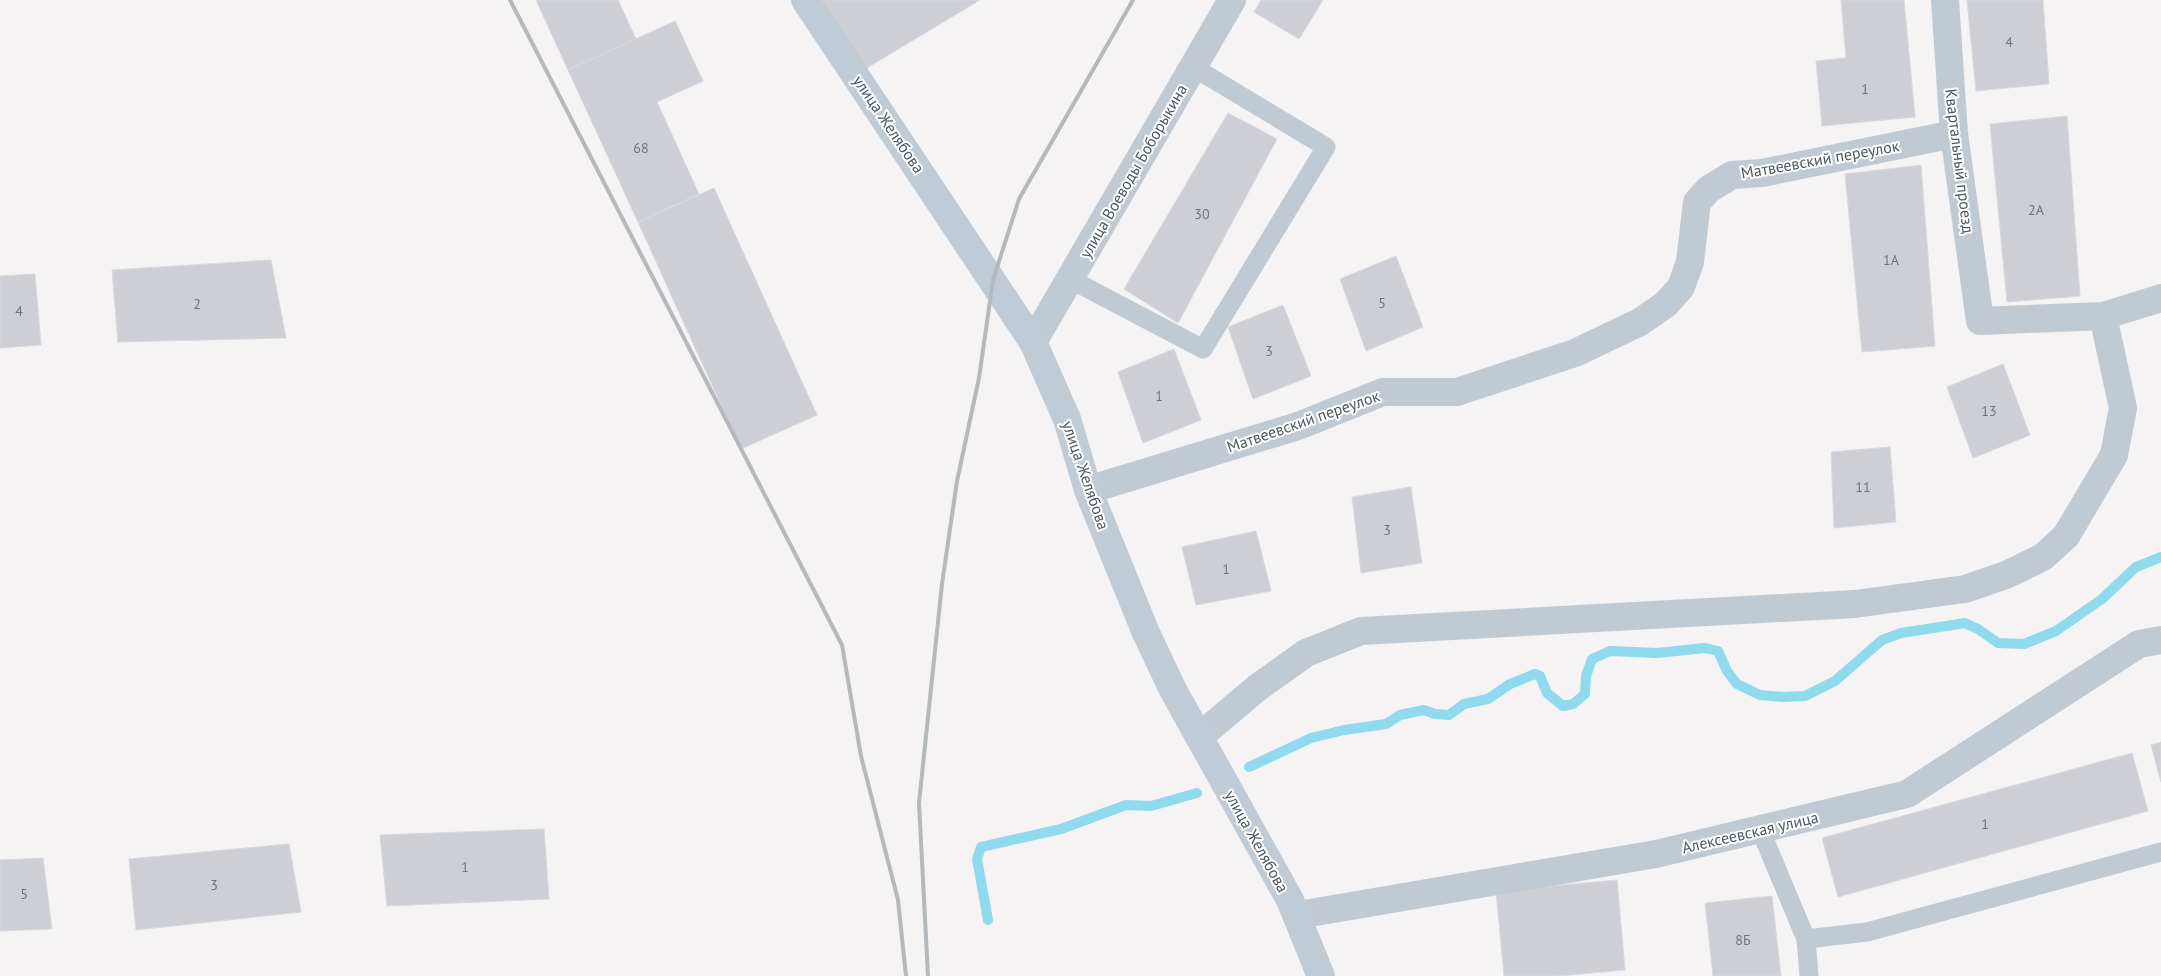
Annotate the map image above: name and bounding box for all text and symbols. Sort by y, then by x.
house number: 4 [2005,33,2013,51]
street label: улица Желябова [849,71,929,177]
street label: улица Воеводы Боборыкина [1075,80,1191,262]
house number: 1 [1861,80,1869,98]
street label: Квартальный проезд [1941,87,1979,235]
street label: Матвеевский переулок [1739,135,1901,183]
house number: 68 [633,139,649,157]
house number: 2А [2028,201,2045,219]
house number: 30 [1194,205,1210,223]
house number: 1А [1883,251,1900,269]
house number: 5 [1378,294,1386,312]
house number: 2 [193,295,201,313]
house number: 4 [15,302,23,320]
house number: 3 [1265,342,1273,360]
street label: Матвеевский переулок [1224,385,1382,457]
house number: 1 [1155,387,1163,405]
house number: 13 [1981,402,1997,420]
street label: улица Желябова [1058,418,1114,532]
house number: 11 [1855,478,1871,496]
house number: 3 [1383,521,1391,539]
house number: 1 [1222,560,1230,578]
street label: улица Желябова [1221,786,1293,896]
street label: Алексеевская улица [1680,807,1820,857]
house number: 1 [1981,815,1989,833]
house number: 1 [461,858,469,876]
house number: 3 [210,876,218,894]
house number: 5 [20,885,28,903]
house number: 8Б [1735,931,1751,949]

